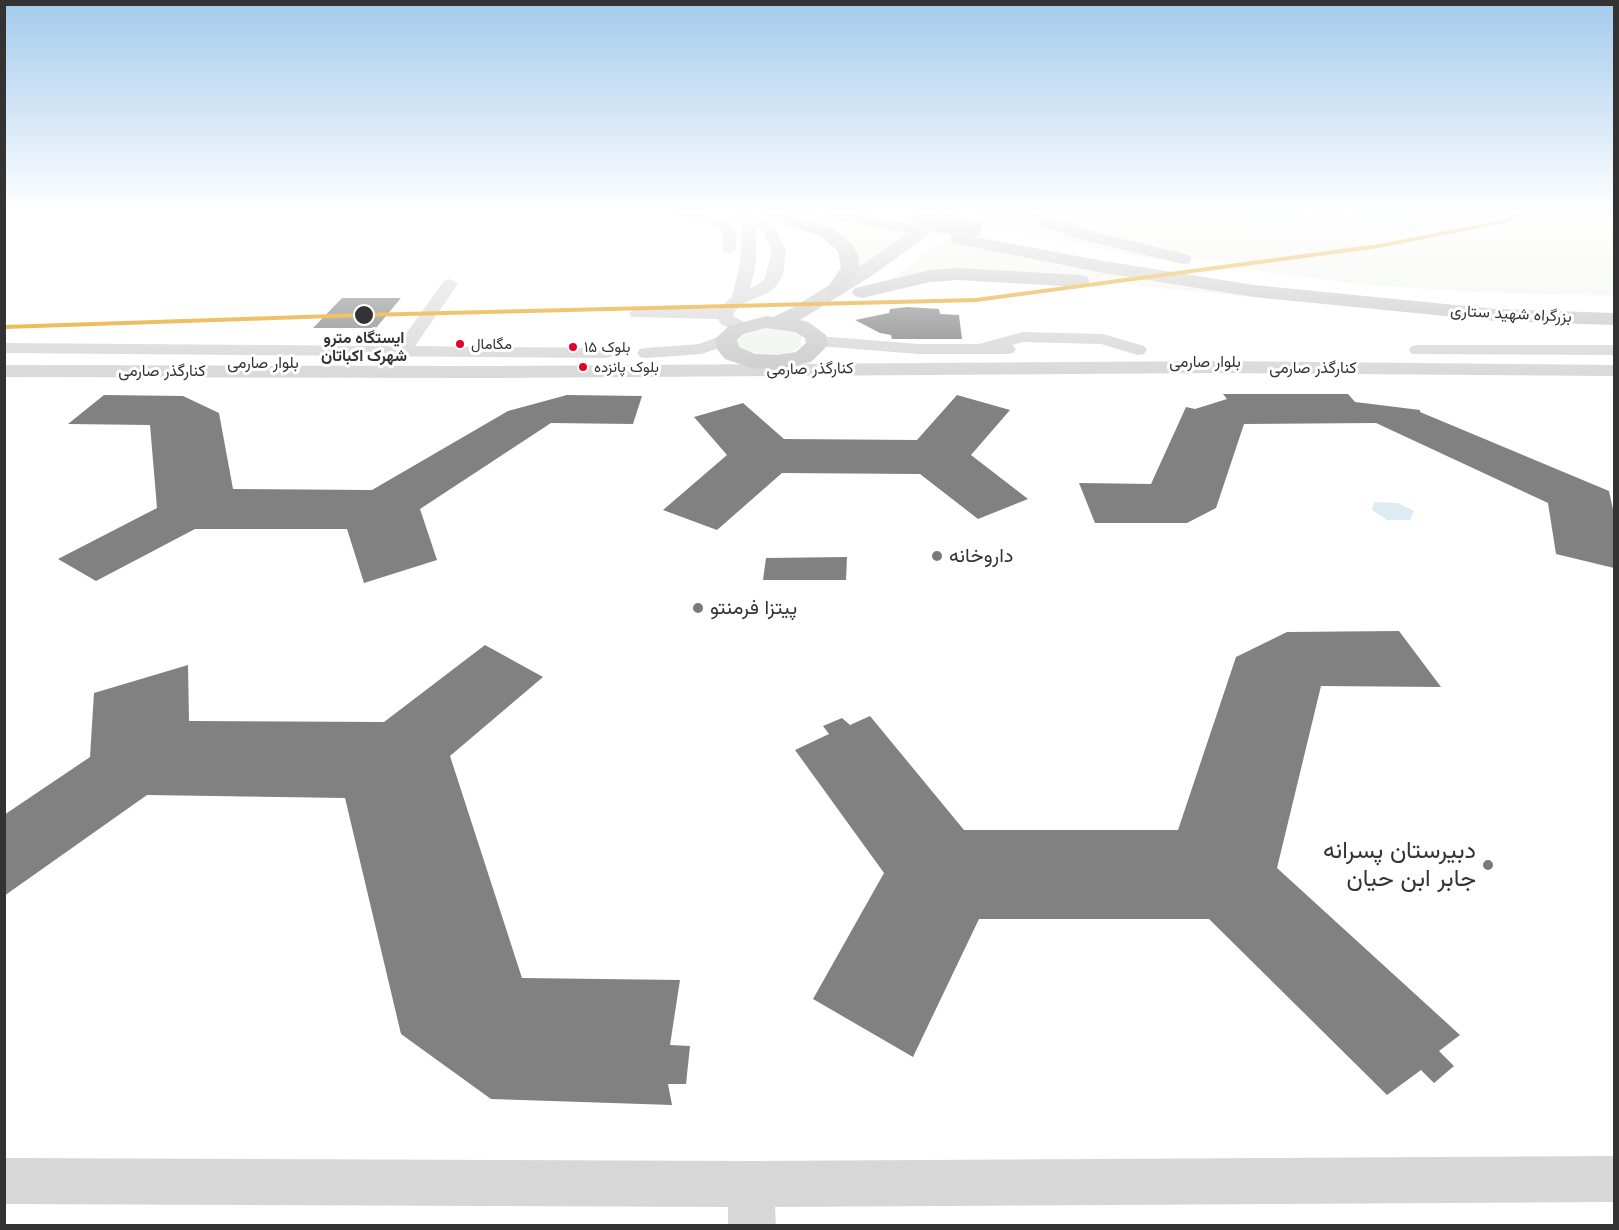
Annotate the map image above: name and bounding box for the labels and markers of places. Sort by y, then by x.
marker: ایستگاه مترو شهرک اکباتان [353,304,375,326]
place label: ایستگاه مترو شهرک اکباتان [321,328,407,366]
place label: مگامال [471,335,512,353]
marker: مگامال [454,338,466,350]
place label: بلوک ۱۵ [584,338,630,356]
marker: بلوک ۱۵ [567,341,579,353]
place label: بلوک پانزده [594,358,659,376]
marker: بلوک پانزده [577,361,589,373]
place label: داروخانه [949,544,1013,568]
marker: داروخانه [930,549,944,563]
place label: پیتزا فرمنتو [710,596,797,620]
marker: پیتزا فرمنتو [691,601,705,615]
place label: دبیرستان پسرانه جابر ابن حیان [1323,837,1476,893]
marker: دبیرستان پسرانه جابر ابن حیان [1481,858,1495,872]

